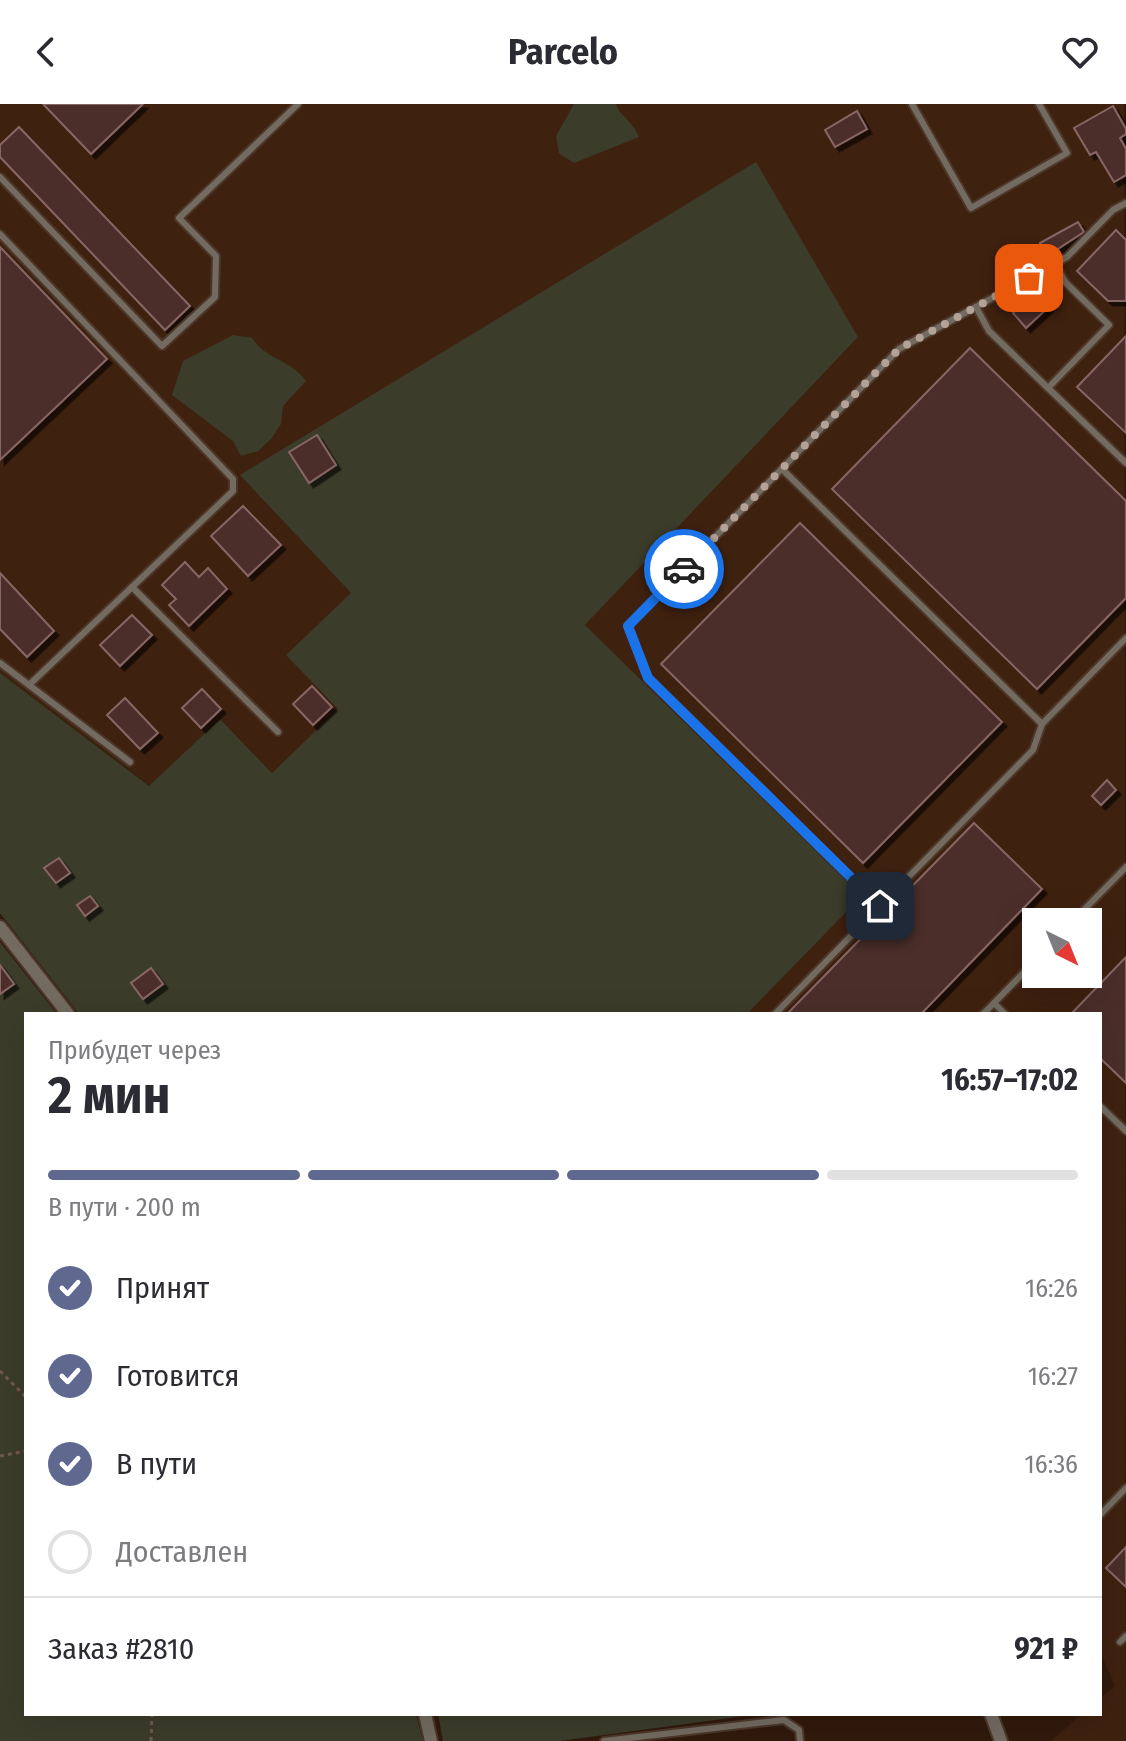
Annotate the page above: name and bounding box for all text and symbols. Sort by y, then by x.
icon: back [24,30,68,74]
text: Parcelo [508,30,618,74]
icon: heart [1058,30,1102,74]
pin [995,244,1063,312]
icon: bag [1007,256,1051,300]
courier [644,529,724,609]
icon: car [662,547,706,591]
pin [846,872,914,940]
icon: home [858,884,902,928]
north arrow [1022,908,1102,988]
map controls [1022,908,1102,988]
text: Прибудет через [48,1035,221,1066]
text: 16:57–17:02 [941,1062,1078,1098]
text: 2 мин [48,1064,170,1127]
text: В пути · 200 m [48,1192,201,1223]
icon: check [48,1266,92,1310]
text: Принят [116,1270,209,1306]
text: 16:26 [1025,1273,1078,1304]
icon: check [48,1354,92,1398]
text: Готовится [116,1358,239,1394]
text: 16:27 [1028,1361,1078,1392]
icon: check [48,1442,92,1486]
text: В пути [116,1446,197,1482]
text: 16:36 [1025,1449,1078,1480]
text: Доставлен [116,1534,248,1570]
text: Заказ #2810 [48,1631,194,1667]
text: 921 ₽ [1014,1631,1078,1667]

